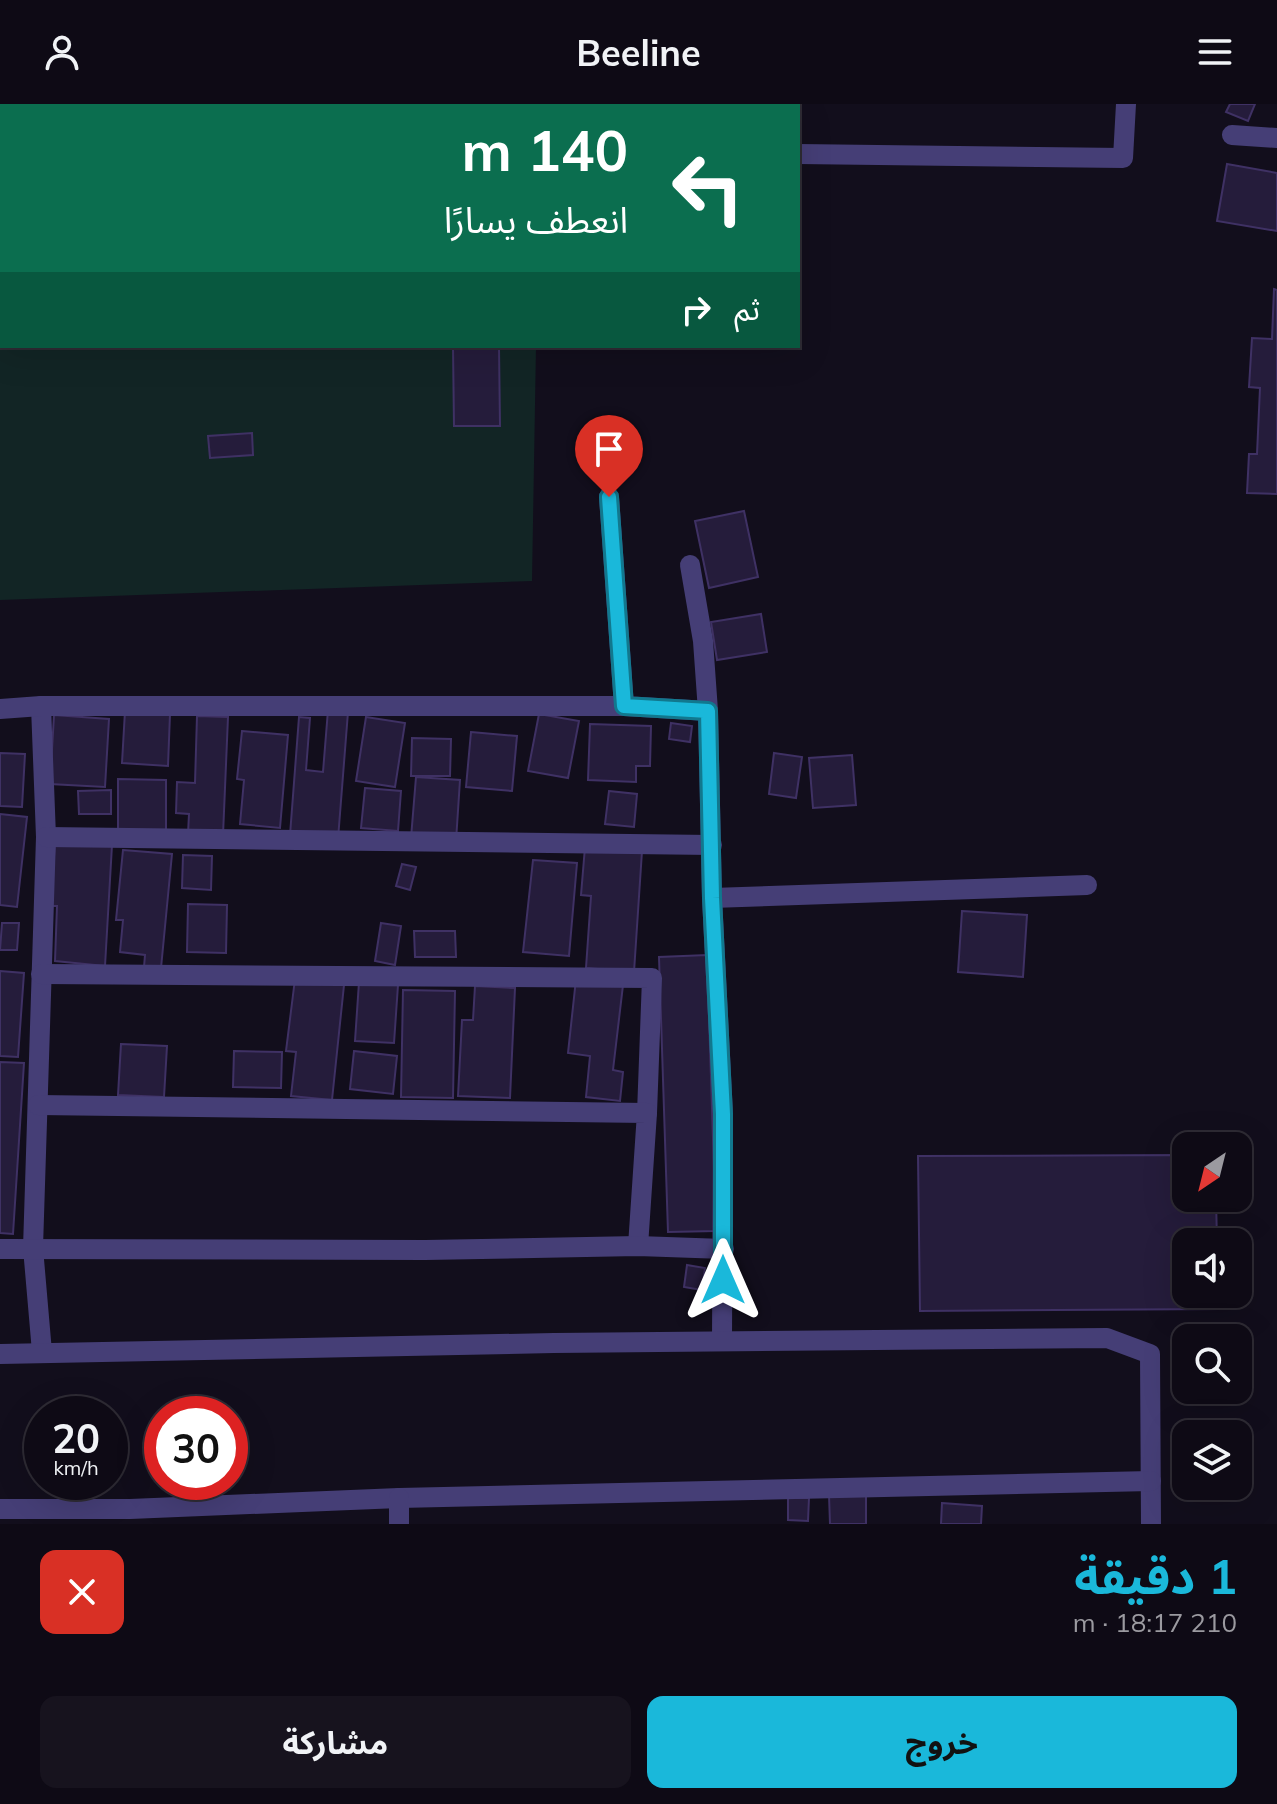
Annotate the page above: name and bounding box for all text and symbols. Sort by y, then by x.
icon: person [40,30,84,74]
text: Beeline [576,30,701,75]
icon: menu [1193,30,1237,74]
text: 140 m [461,115,628,185]
icon: left [656,136,760,240]
text: انعطف يسارًا [444,197,628,242]
icon: right [674,288,718,332]
text: ثم [734,290,760,328]
pin [575,415,643,497]
icon: arrive [587,427,631,471]
north arrow [1172,1132,1252,1212]
map controls [1172,1132,1252,1500]
button: sound [1172,1228,1252,1308]
position arrow [681,1238,765,1322]
button: search [1172,1324,1252,1404]
speed limit sign: 30 [144,1396,248,1500]
text: 20 [52,1413,100,1463]
button: layers [1172,1420,1252,1500]
text: km/h [53,1455,99,1480]
text: 1 دقيقة [1074,1546,1237,1606]
button: close [40,1550,124,1634]
text: 210 m · 18:17 [1073,1606,1237,1639]
button: مشاركة [40,1696,631,1788]
button: خروج [647,1696,1237,1788]

